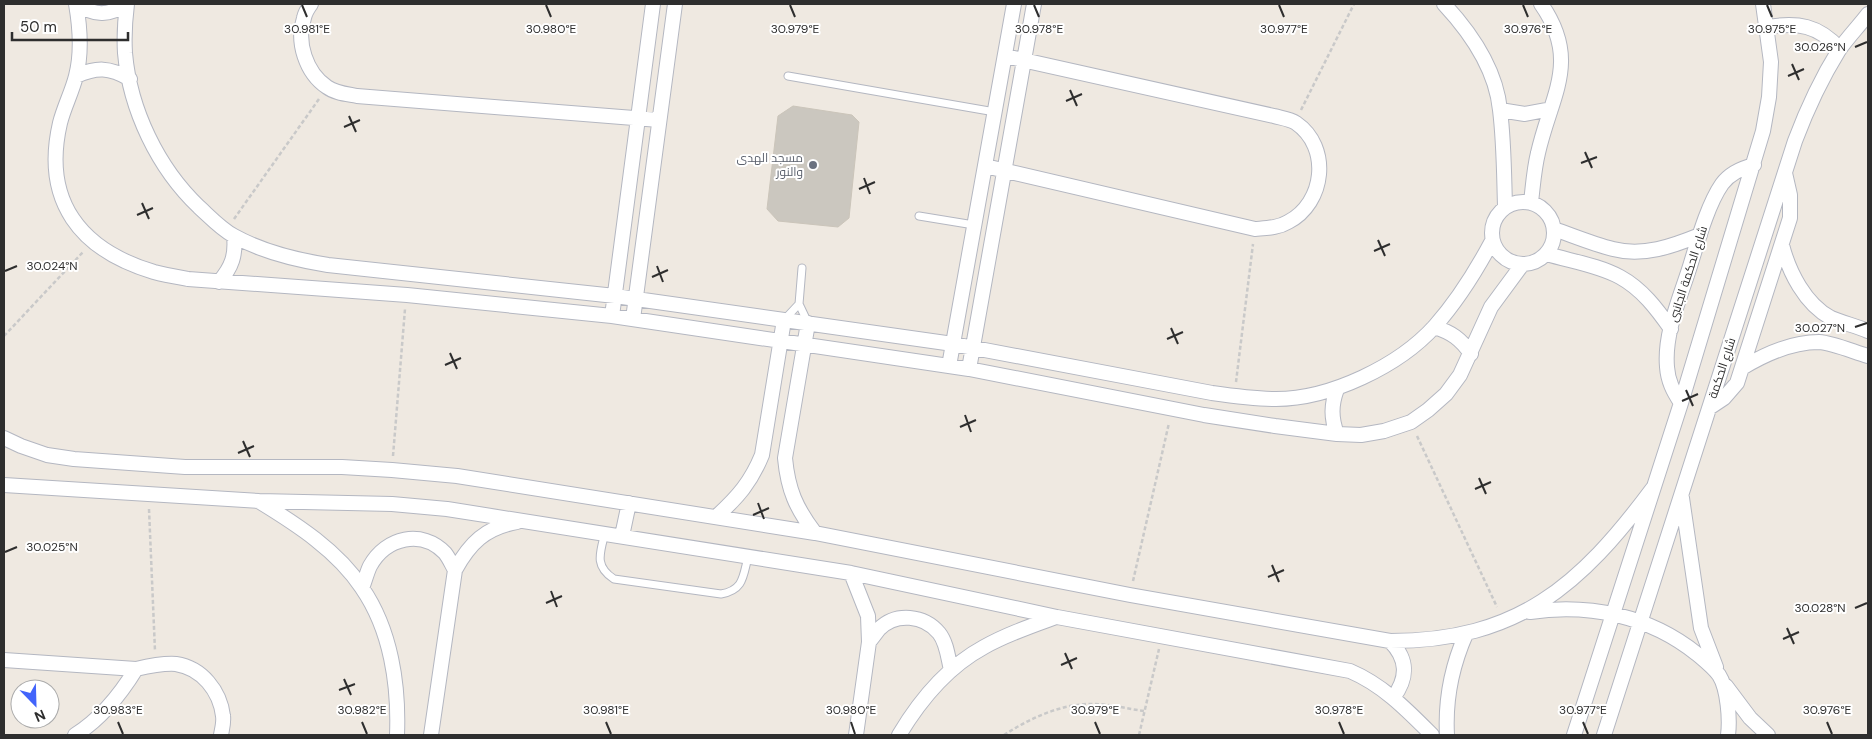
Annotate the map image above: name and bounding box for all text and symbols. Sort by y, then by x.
scale bar [12,10,129,42]
text: 50 m [20,17,57,37]
text: 30.981°E [284,21,330,37]
text: 30.980°E [526,21,576,37]
text: 30.979°E [771,21,820,37]
text: 30.978°E [1015,21,1063,37]
text: 30.977°E [1260,21,1308,37]
text: 30.976°E [1504,21,1553,37]
text: 30.975°E [1748,21,1796,37]
text: 30.026°N [1794,39,1846,55]
place label: مسجد الهدى والنور [737,150,803,180]
marker: مسجد الهدى والنور [807,159,819,171]
street label: شارع الحكمة الجانبى [1665,224,1711,324]
text: 30.024°N [26,258,78,274]
text: 30.027°N [1795,320,1845,336]
street label: شارع الحكمة [1705,335,1739,400]
text: 30.025°N [26,539,78,555]
text: 30.028°N [1794,600,1846,616]
north arrow [10,679,60,729]
text: 30.983°E [93,702,143,718]
text: 30.982°E [337,702,387,718]
text: 30.981°E [583,702,629,718]
text: 30.980°E [826,702,876,718]
text: 30.979°E [1071,702,1120,718]
text: 30.978°E [1315,702,1363,718]
text: 30.977°E [1559,702,1607,718]
text: 30.976°E [1803,702,1852,718]
text: N [32,706,48,726]

